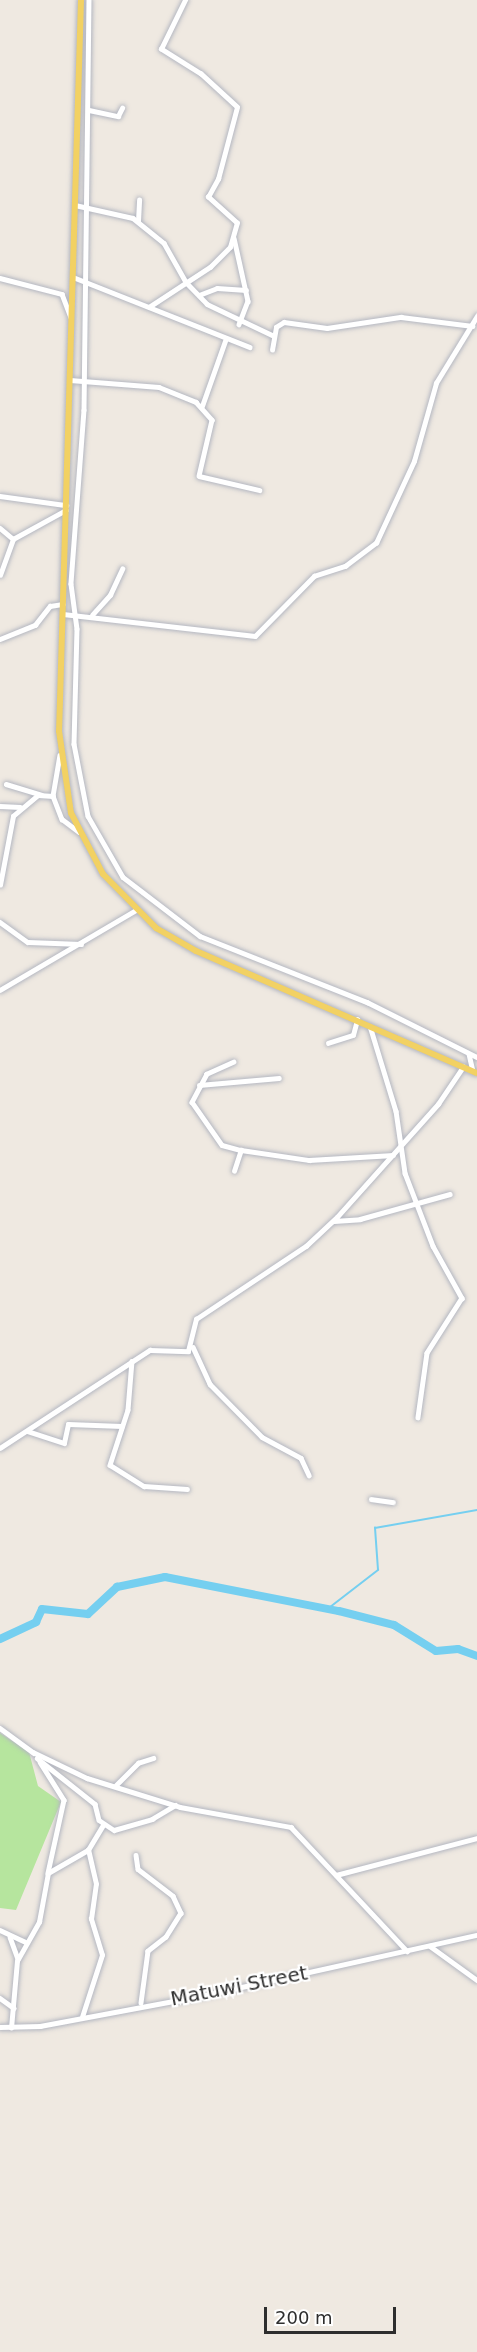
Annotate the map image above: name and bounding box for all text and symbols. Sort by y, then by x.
street label: Matuwi Street [168,1961,310,2011]
scale bar [267,2295,399,2333]
text: 200 m [275,2307,333,2328]

